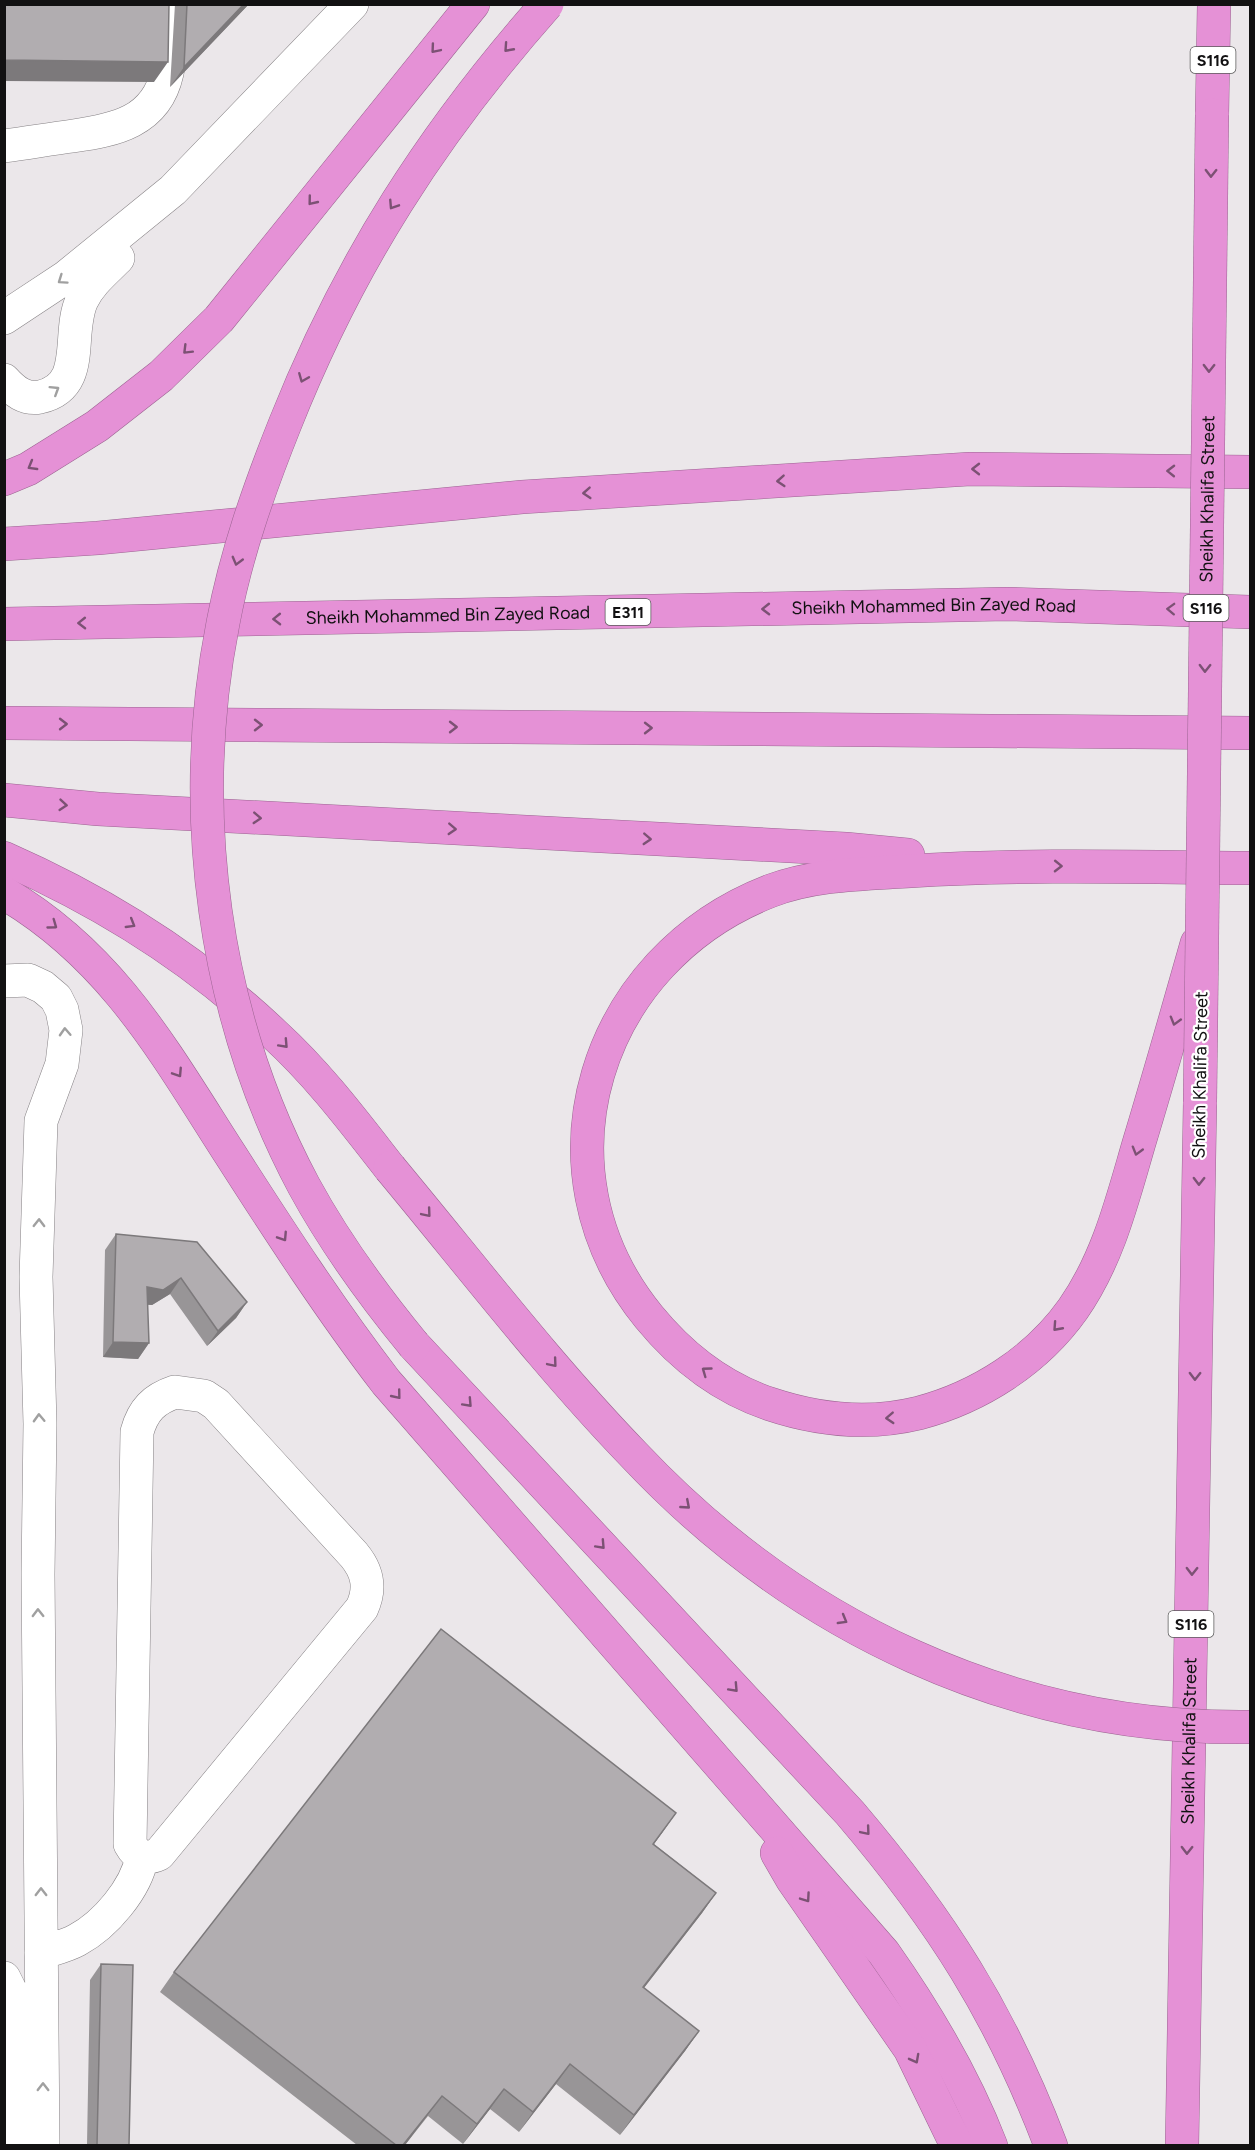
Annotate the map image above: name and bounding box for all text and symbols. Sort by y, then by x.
one-way arrow [504,41,515,52]
one-way arrow [432,42,443,53]
road number: S116 [1190,47,1236,73]
one-way arrow [1205,169,1218,178]
one-way arrow [309,194,320,205]
one-way arrow [389,199,401,209]
one-way arrow [58,273,69,284]
one-way arrow [184,343,195,354]
one-way arrow [1203,364,1215,373]
one-way arrow [298,372,311,383]
one-way arrow [49,385,59,397]
street label: Sheikh Khalifa Street [1195,415,1219,583]
one-way arrow [27,459,38,470]
one-way arrow [972,463,981,475]
one-way arrow [1167,465,1176,477]
one-way arrow [777,474,786,487]
one-way arrow [582,486,591,499]
one-way arrow [232,555,244,566]
street label: Sheikh Mohammed Bin Zayed Road [791,593,1076,619]
road number: S116 [1184,595,1228,621]
road number: E311 [606,599,650,625]
street label: Sheikh Mohammed Bin Zayed Road [305,601,590,629]
one-way arrow [762,603,771,615]
one-way arrow [1167,603,1176,616]
one-way arrow [273,613,282,625]
one-way arrow [78,616,87,629]
one-way arrow [1199,664,1212,673]
one-way arrow [58,718,67,730]
one-way arrow [253,719,262,731]
one-way arrow [448,721,457,733]
one-way arrow [643,722,652,734]
one-way arrow [58,799,67,812]
one-way arrow [253,811,262,824]
one-way arrow [448,823,457,836]
one-way arrow [642,833,651,846]
one-way arrow [1054,860,1063,872]
one-way arrow [125,916,135,928]
one-way arrow [46,918,57,929]
street label: Sheikh Khalifa Street [1188,991,1212,1159]
one-way arrow [1170,1015,1182,1026]
one-way arrow [58,1027,71,1036]
one-way arrow [277,1037,288,1047]
one-way arrow [171,1067,183,1077]
one-way arrow [1132,1145,1144,1156]
one-way arrow [1192,1177,1205,1186]
one-way arrow [420,1206,431,1217]
one-way arrow [33,1218,45,1227]
one-way arrow [276,1231,287,1242]
one-way arrow [1053,1320,1064,1331]
one-way arrow [545,1356,556,1367]
one-way arrow [702,1367,713,1378]
one-way arrow [1189,1372,1201,1381]
one-way arrow [390,1389,401,1400]
one-way arrow [461,1396,472,1406]
one-way arrow [886,1411,895,1424]
one-way arrow [33,1413,46,1422]
one-way arrow [679,1498,690,1509]
one-way arrow [594,1538,605,1549]
one-way arrow [1186,1567,1198,1576]
one-way arrow [32,1608,45,1617]
road number: S116 [1168,1611,1214,1637]
one-way arrow [837,1612,847,1624]
street label: Sheikh Khalifa Street [1177,1657,1201,1825]
one-way arrow [727,1681,738,1692]
one-way arrow [859,1824,870,1835]
one-way arrow [1181,1845,1193,1854]
one-way arrow [35,1888,47,1897]
one-way arrow [799,1891,810,1902]
one-way arrow [908,2053,919,2063]
one-way arrow [37,2083,49,2092]

